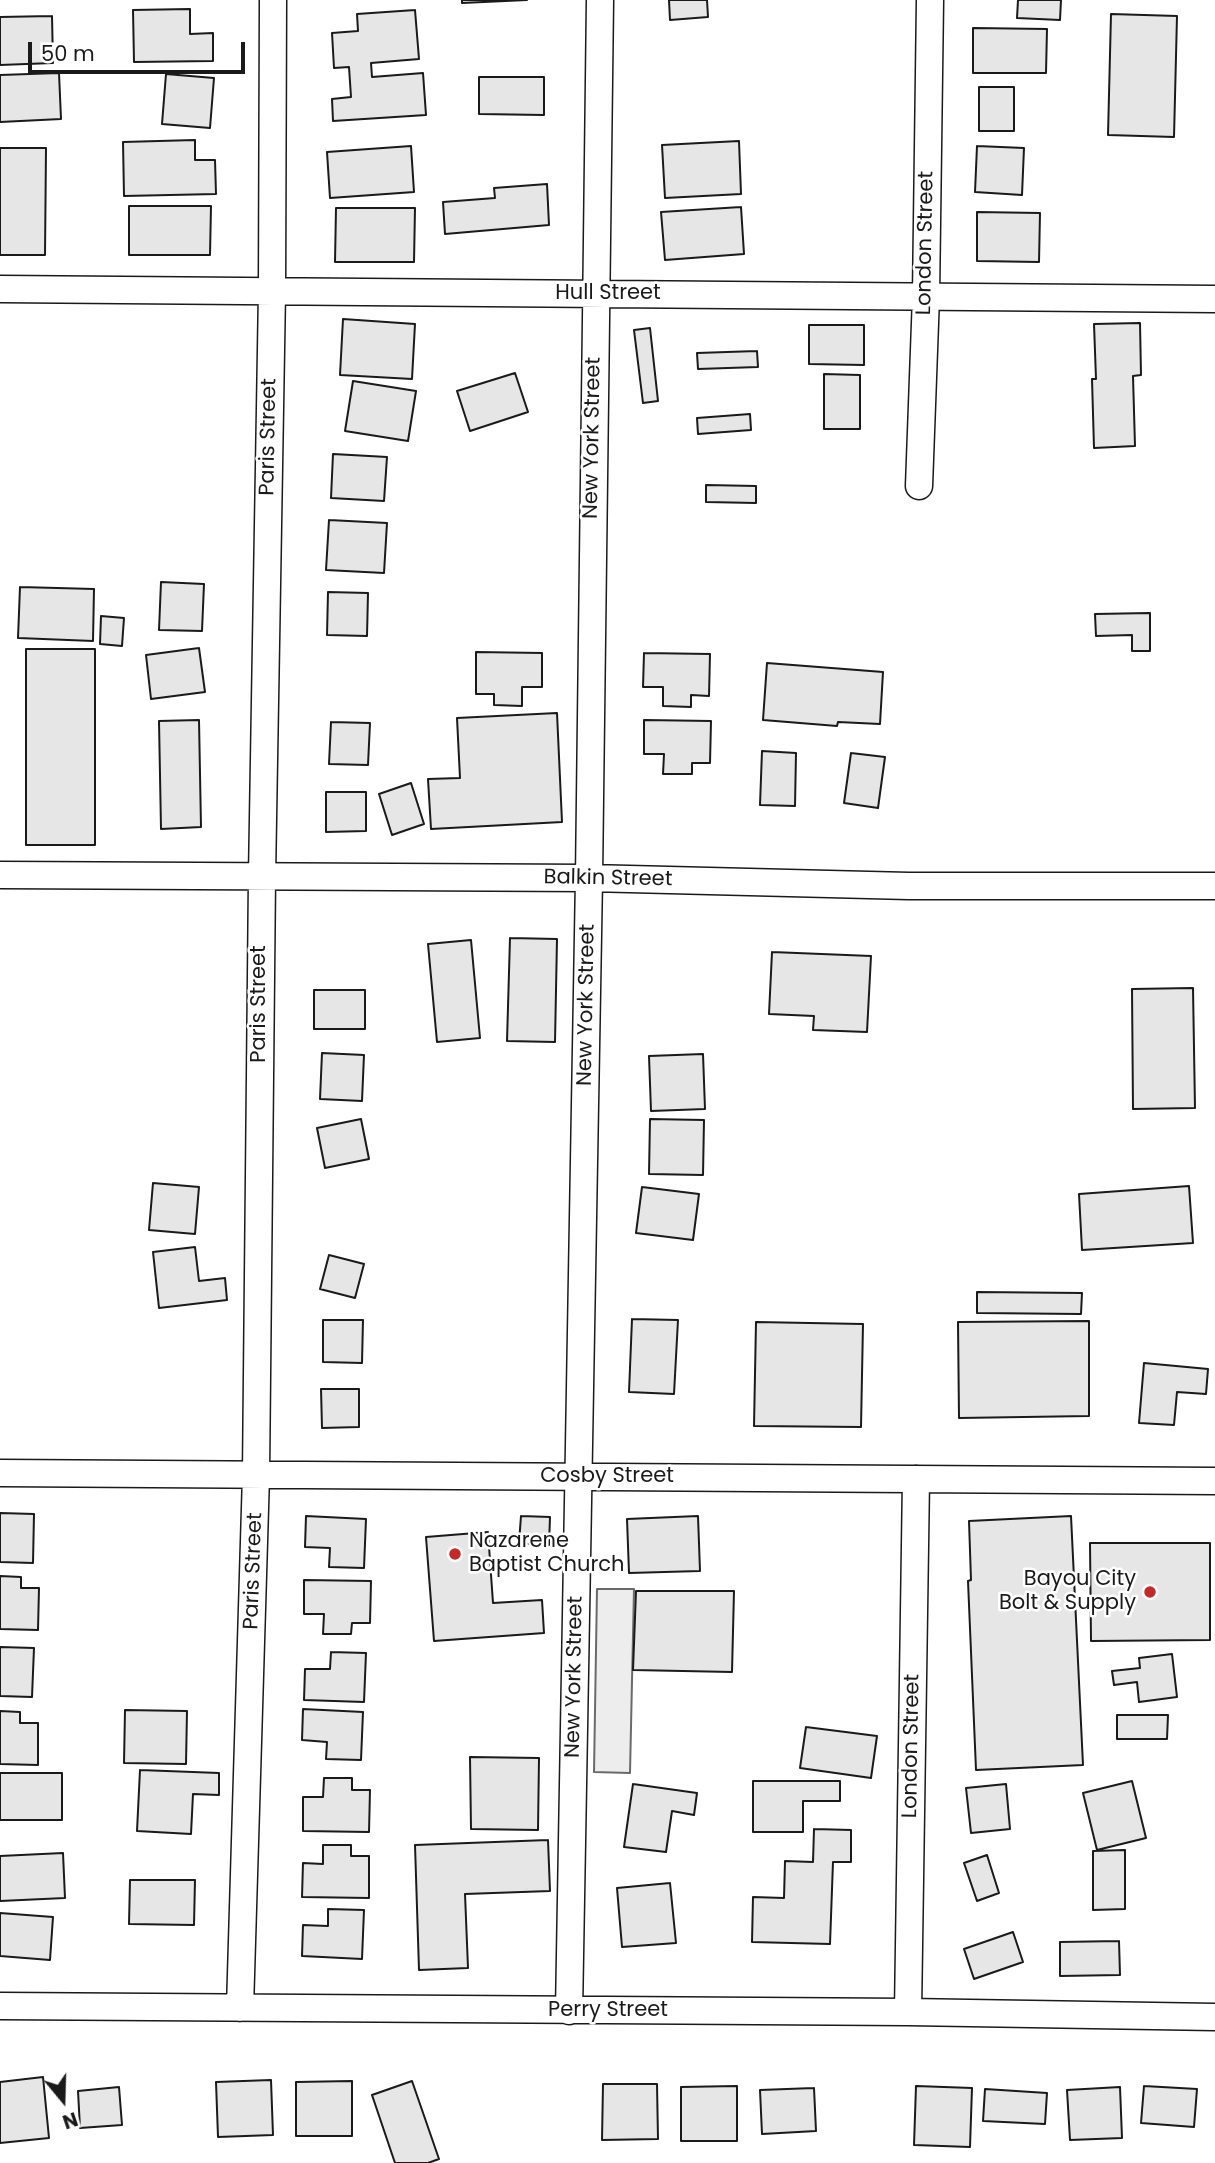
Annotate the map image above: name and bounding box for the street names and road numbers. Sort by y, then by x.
street label: London Street [912,171,940,315]
street label: Hull Street [555,281,661,307]
street label: New York Street [579,357,607,519]
street label: Paris Street [255,378,283,496]
street label: Balkin Street [543,865,673,893]
street label: New York Street [573,924,601,1086]
street label: Paris Street [247,945,273,1063]
street label: Cosby Street [540,1464,674,1490]
street label: Paris Street [239,1512,269,1630]
street label: New York Street [561,1596,589,1758]
street label: London Street [898,1674,926,1818]
street label: Perry Street [548,1998,668,2024]

